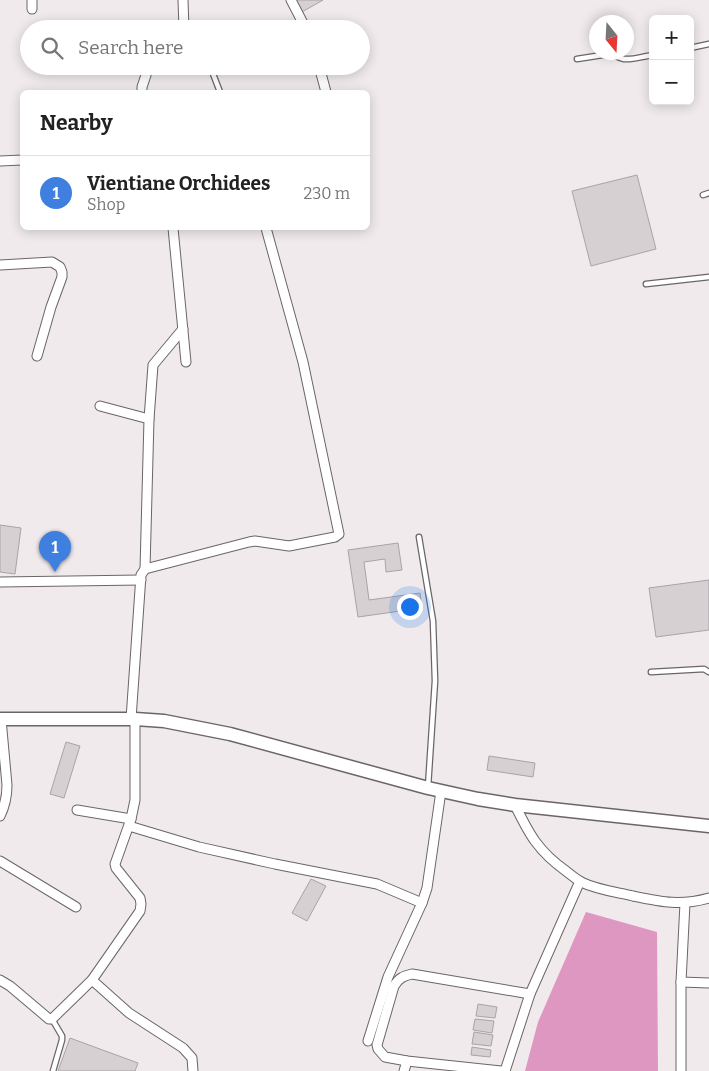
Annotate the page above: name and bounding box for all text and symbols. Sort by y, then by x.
north arrow [589,15,634,60]
map controls [649,15,694,105]
button: + [649,15,694,60]
search box [20,20,370,75]
icon: search [38,34,66,62]
text: Search here [78,36,183,59]
button: − [649,60,694,105]
text: Nearby [40,110,113,136]
text: Vientiane Orchidees [87,172,270,195]
text: 1 [53,184,59,203]
text: 230 m [303,184,350,203]
text: Shop [87,195,125,214]
pin: 1 [39,531,71,572]
your location [397,594,423,620]

